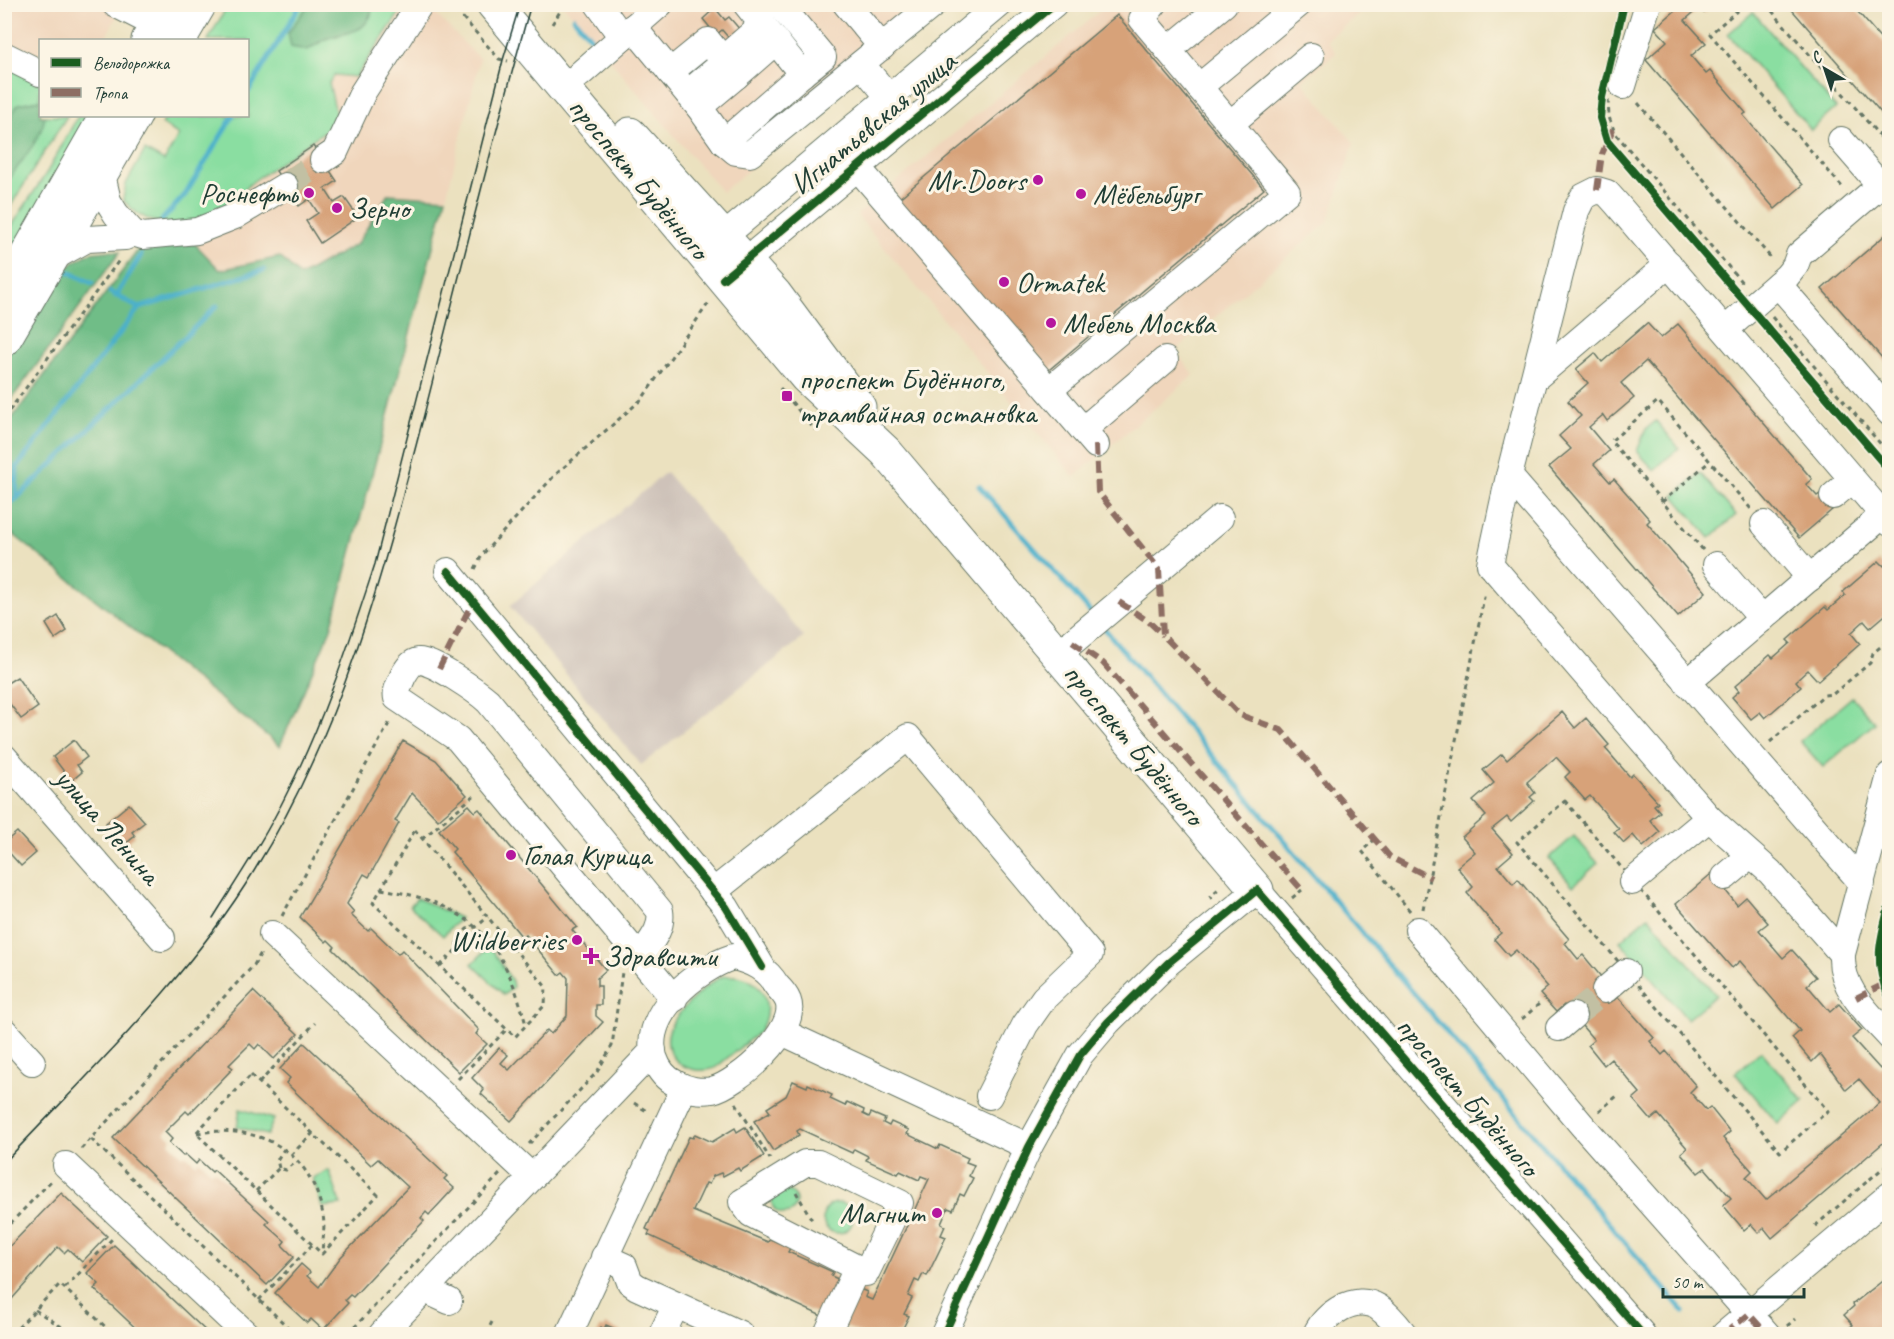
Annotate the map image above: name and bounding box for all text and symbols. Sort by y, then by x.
legend [39,39,249,117]
north arrow [1795,39,1855,99]
street label: Игнатьевская улица [782,41,965,203]
text: С [1807,47,1827,68]
text: Велодорожка [93,52,171,74]
text: Тропа [93,82,129,104]
street label: проспект Будённого [560,89,720,270]
place label: Mr.Doors [928,161,1029,199]
marker: Mr.Doors [1031,173,1045,187]
place label: Роснефть [200,174,299,212]
place label: Мёбельбург [1093,175,1203,213]
marker: Роснефть [302,186,316,200]
marker: Мёбельбург [1074,187,1088,201]
place label: Зерно [349,189,412,227]
marker: Зерно [330,201,344,215]
place label: Ormatek [1016,263,1106,301]
marker: Ormatek [997,275,1011,289]
place label: Мебель Москва [1063,304,1217,342]
marker: Мебель Москва [1044,316,1058,330]
place label: проспект Будённого, трамвайная остановка [799,360,1039,432]
marker: проспект Будённого, трамвайная остановка [780,389,794,403]
street label: проспект Будённого [1055,655,1215,836]
street label: улица Ленина [46,758,171,894]
place label: Голая Курица [523,836,654,874]
marker: Голая Курица [504,848,518,862]
place label: Wildberries [450,921,568,959]
marker: Wildberries [570,933,584,947]
place label: Здравсити [603,937,719,975]
marker: Здравсити [584,949,598,963]
street label: проспект Будённого [1388,1008,1550,1187]
place label: Магнит [840,1194,926,1232]
marker: Магнит [930,1206,944,1220]
scale bar [1663,1261,1804,1299]
text: 50 m [1672,1271,1705,1293]

